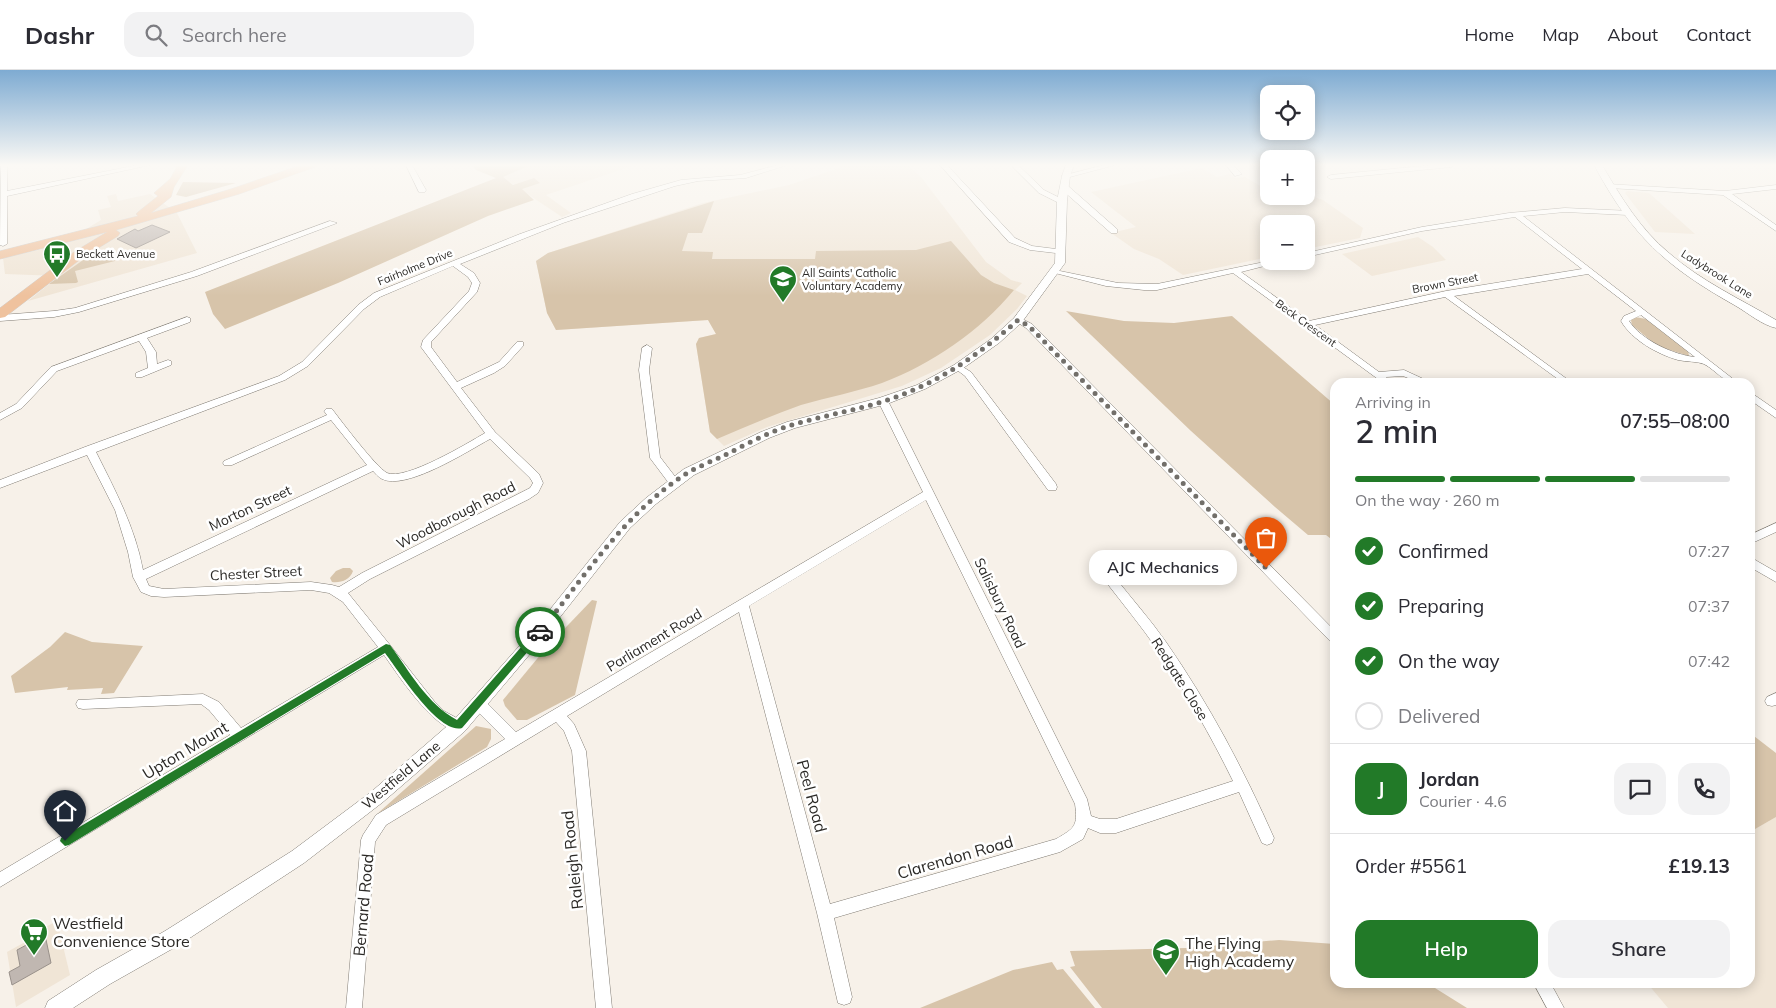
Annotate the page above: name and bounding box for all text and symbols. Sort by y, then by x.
search box [124,12,474,57]
text: Dashr [25,20,94,50]
icon: search [142,21,170,49]
text: Search here [182,23,287,47]
text: Home [1464,23,1514,46]
text: Map [1542,23,1579,46]
text: About [1607,23,1658,46]
text: Contact [1686,23,1751,46]
map controls [1260,85,1315,270]
button: locate [1260,85,1315,140]
button: + [1260,150,1315,205]
button: − [1260,215,1315,270]
bus stop icon: Beckett Avenue [42,239,72,278]
street label: Fairholme Drive [375,246,455,288]
street label: Ladybrook Lane [1679,246,1755,302]
place label: Beckett Avenue [76,247,155,261]
school or university icon: All Saints' Catholic Voluntary Academy [768,264,798,303]
place label: All Saints' Catholic Voluntary Academy [802,266,902,293]
street label: Brown Street [1411,270,1479,296]
street label: Beck Crescent [1273,296,1339,350]
text: Arriving in [1355,392,1431,412]
text: 07:55–08:00 [1620,409,1730,433]
text: 2 min [1355,411,1438,451]
street label: Woodborough Road [393,477,519,553]
street label: Morton Street [206,481,294,535]
text: On the way · 260 m [1355,490,1500,510]
pin [1245,517,1287,568]
icon: bag [1252,524,1280,552]
icon: check [1355,537,1383,565]
text: Confirmed [1398,539,1489,563]
text: 07:27 [1688,541,1730,561]
callout: AJC Mechanics [1088,550,1236,586]
street label: Salisbury Road [970,555,1030,651]
text: AJC Mechanics [1107,557,1219,577]
street label: Chester Street [210,562,303,584]
icon: check [1355,592,1383,620]
text: Preparing [1398,594,1484,618]
text: 07:37 [1688,596,1730,616]
street label: Parliament Road [603,604,705,676]
courier [515,607,565,657]
icon: car [526,618,554,646]
street label: Redgate Close [1147,634,1213,724]
icon: check [1355,647,1383,675]
text: On the way [1398,649,1500,673]
text: 07:42 [1688,651,1730,671]
text: Delivered [1398,704,1480,728]
street label: Upton Mount [138,716,232,783]
street label: Westfield Lane [358,737,444,813]
street label: Peel Road [793,757,831,835]
button: chat [1614,763,1666,815]
button: phone [1678,763,1730,815]
text: Jordan [1419,767,1479,791]
text: J [1378,777,1384,801]
pin [44,790,86,841]
text: Courier · 4.6 [1419,791,1507,811]
icon: home [51,797,79,825]
street label: Raleigh Road [557,810,587,910]
street label: Clarendon Road [895,831,1015,883]
street label: Bernard Road [349,853,377,957]
text: Order #5561 [1355,854,1467,878]
text: £19.13 [1668,854,1730,878]
place label: Westfield Convenience Store [53,913,190,951]
supermarket icon: Westfield Convenience Store [19,917,49,956]
button: Help [1355,920,1538,978]
button: Share [1548,920,1730,978]
place label: The Flying High Academy [1185,933,1295,971]
school or university icon: The Flying High Academy [1151,937,1181,976]

